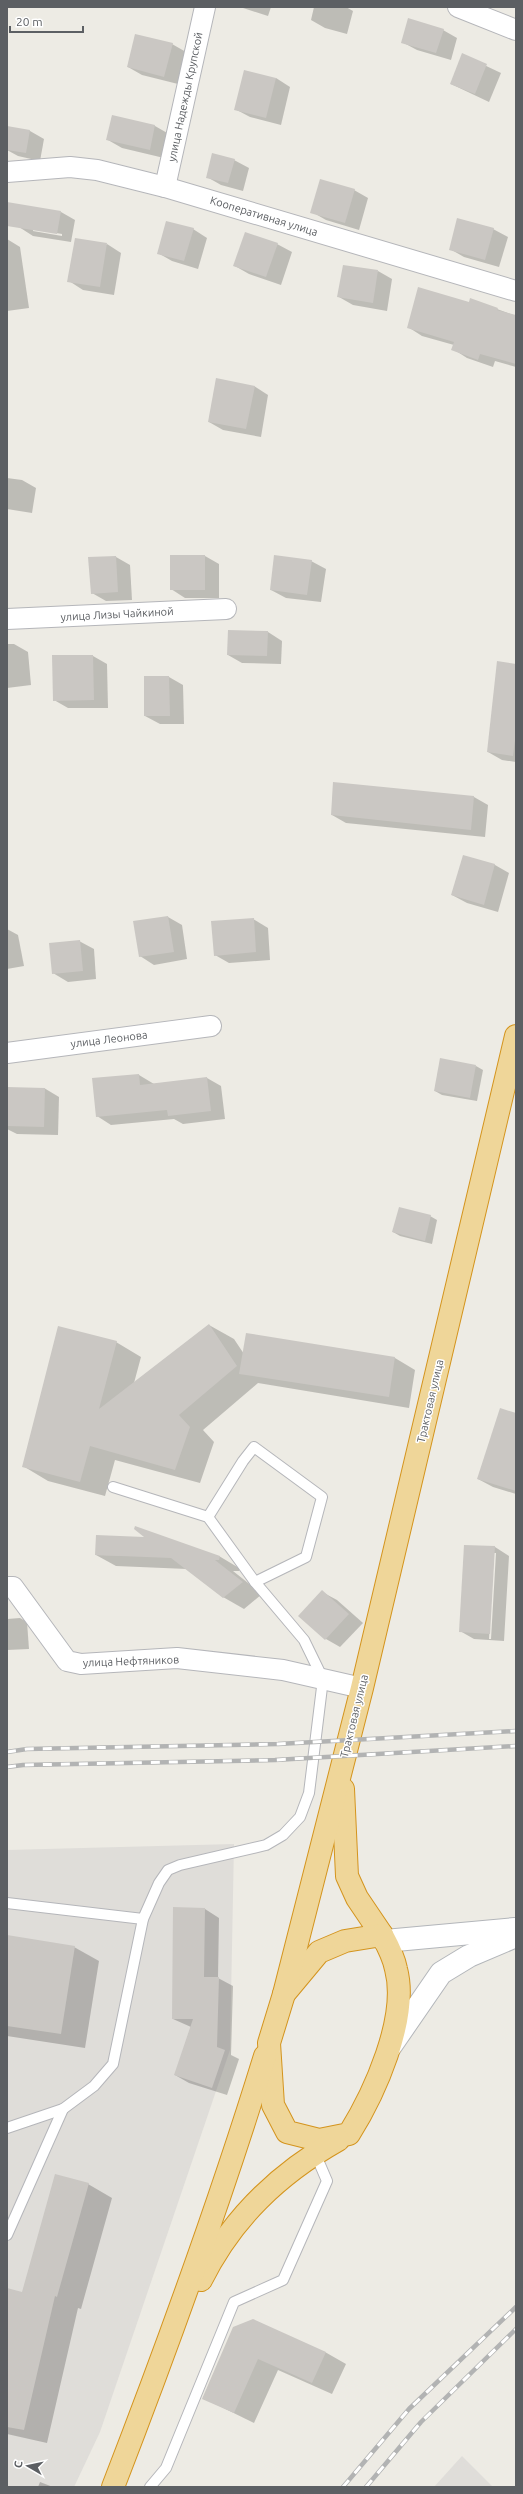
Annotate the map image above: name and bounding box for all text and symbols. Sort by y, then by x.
scale bar [10,8,83,34]
text: 20 m [16,15,43,28]
street label: улица Надежды Крупской [165,31,205,163]
street label: Кооперативная улица [209,194,319,238]
street label: улица Лизы Чайкиной [60,605,174,623]
street label: улица Леонова [70,1028,148,1050]
street label: Трактовая улица [415,1358,445,1444]
street label: улица Нефтяников [83,1653,179,1669]
street label: Трактовая улица [338,1673,370,1759]
north arrow [8,2446,48,2486]
text: С [12,2460,25,2469]

